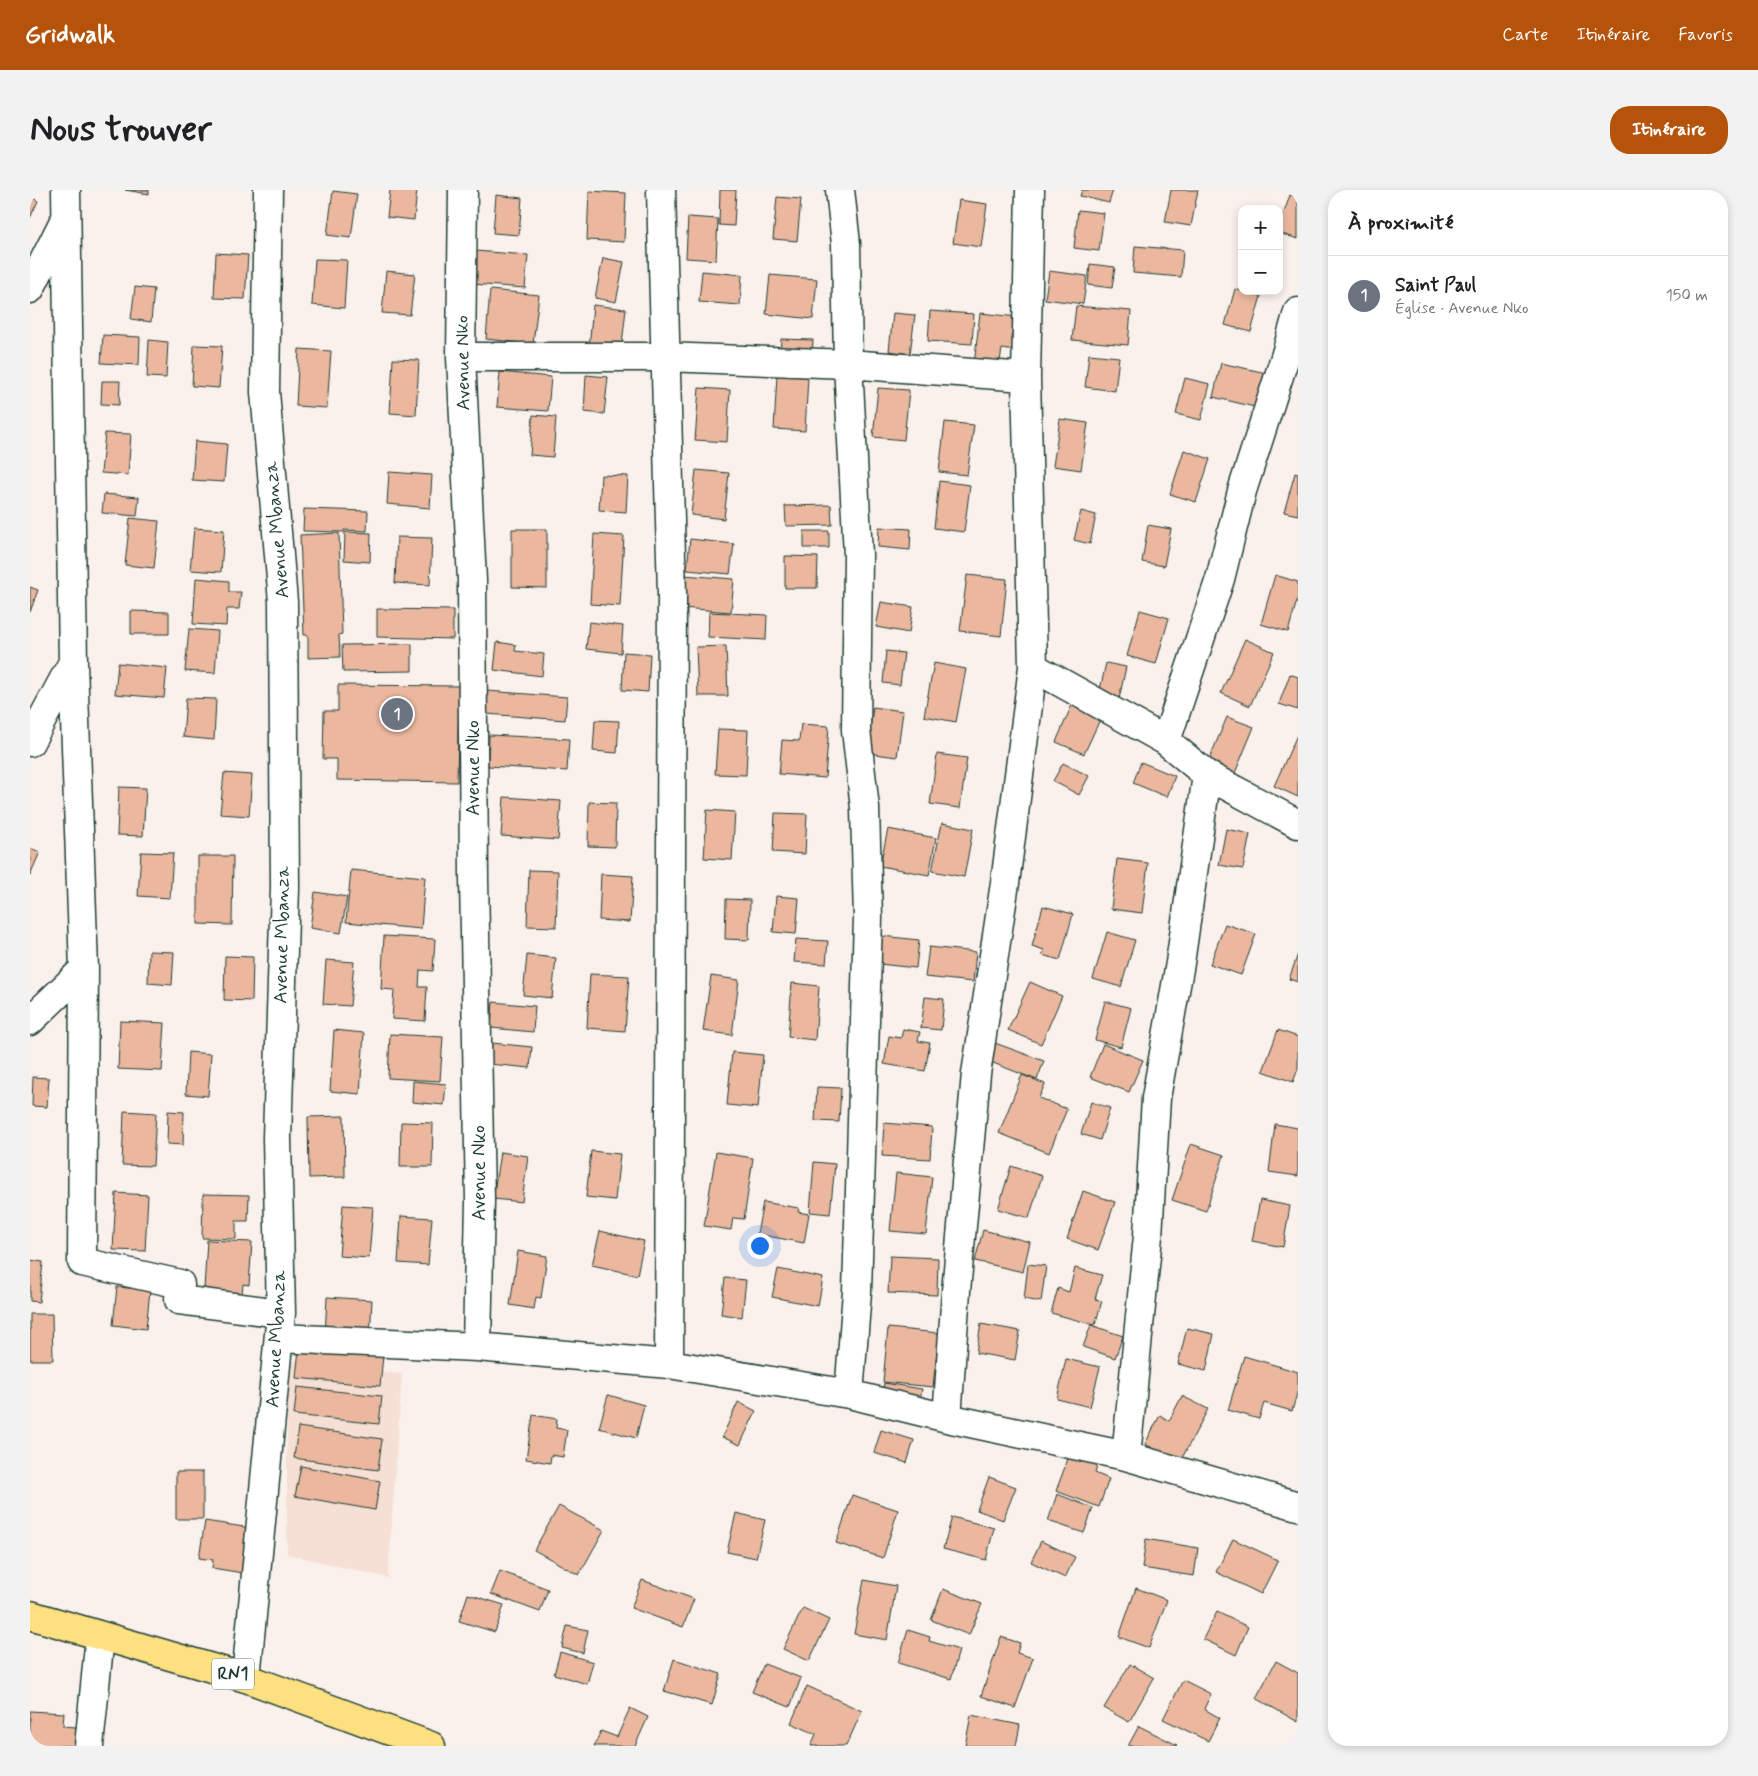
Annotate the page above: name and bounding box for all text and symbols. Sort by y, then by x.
text: Gridwalk [25,20,115,51]
text: Carte [1502,23,1548,47]
text: Itinéraire [1576,23,1650,47]
text: Favoris [1678,23,1733,47]
button: Itinéraire [1610,106,1728,154]
text: Nous trouver [30,107,212,153]
map controls [1238,205,1283,295]
button: + [1238,205,1283,250]
text: À proximité [1348,209,1454,237]
button: − [1238,250,1283,295]
text: Saint Paul [1395,273,1476,298]
text: 1 [1360,285,1368,306]
text: 150 m [1666,285,1708,306]
text: Église · Avenue Nko [1395,298,1528,319]
street label: Avenue Nko [450,315,476,411]
street label: Avenue Mbanza [259,460,295,600]
pin: 1 [381,695,413,733]
street label: Avenue Nko [461,720,486,816]
street label: Avenue Mbanza [268,865,296,1004]
street label: Avenue Nko [467,1125,492,1221]
your location [747,1233,773,1259]
street label: Avenue Mbanza [260,1269,292,1408]
road number: RN1 [212,1658,254,1690]

